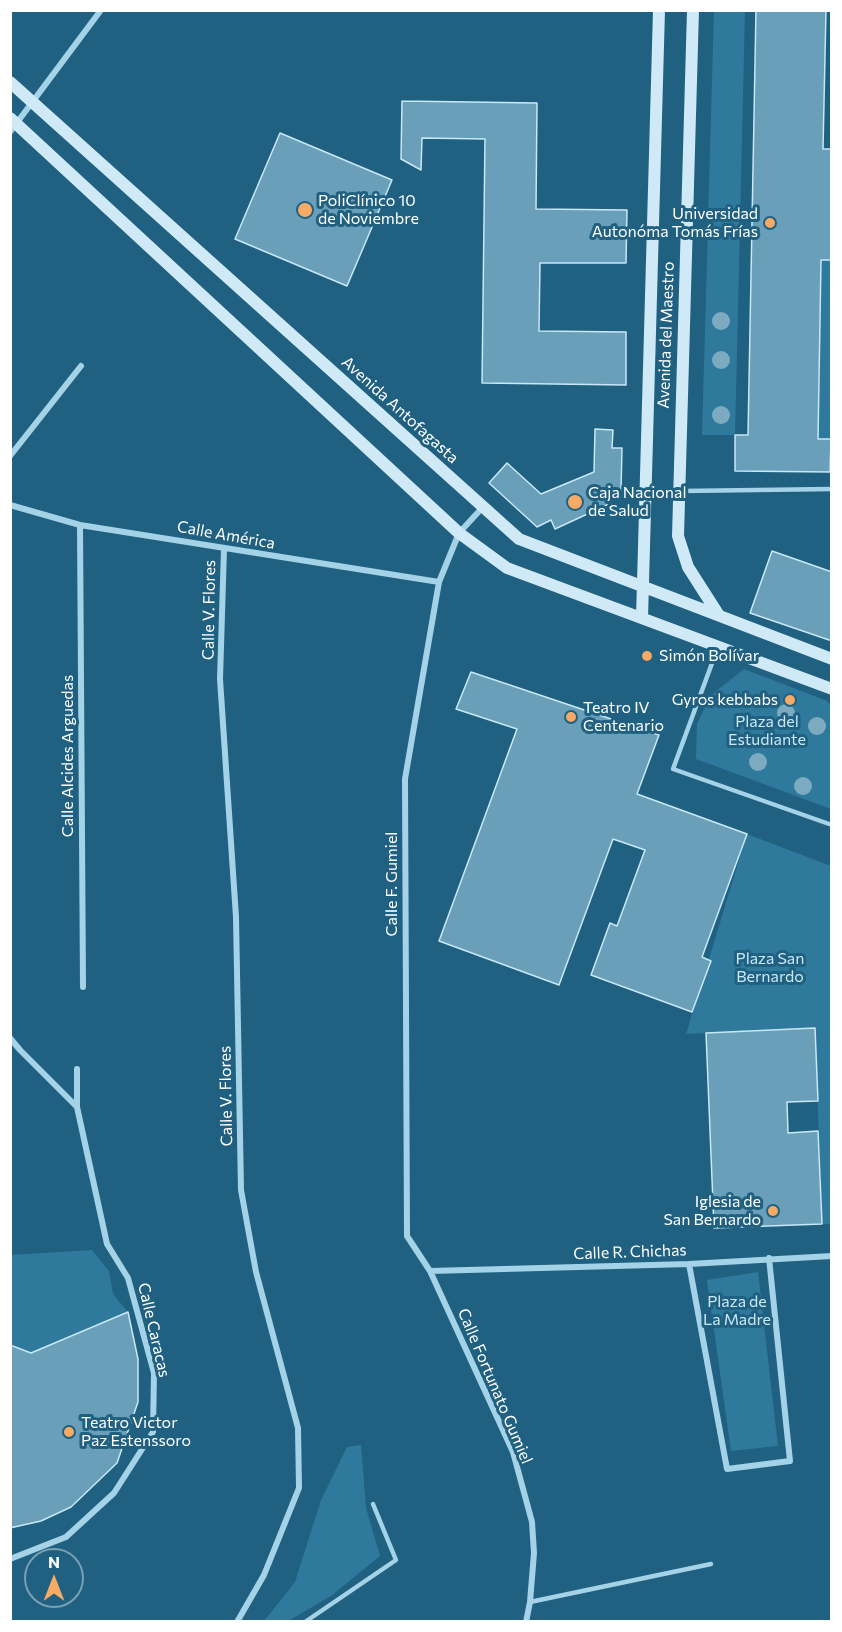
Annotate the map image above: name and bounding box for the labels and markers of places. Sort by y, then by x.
place label: PoliClínico 10 de Noviembre [318,191,419,229]
marker: PoliClínico 10 de Noviembre [296,201,314,219]
place label: Universidad Autonóma Tomás Frías [592,204,758,242]
marker: Universidad Autonóma Tomás Frías [763,216,777,230]
place label: Caja Nacional de Salud [588,483,686,521]
marker: Caja Nacional de Salud [566,493,584,511]
place label: Simón Bolívar [659,646,759,666]
marker: Simón Bolívar [640,649,654,663]
place label: Gyros kebbabs [672,690,778,710]
marker: Gyros kebbabs [783,693,797,707]
place label: Teatro IV Centenario [583,698,664,736]
marker: Teatro IV Centenario [564,710,578,724]
place label: Iglesia de San Bernardo [663,1192,761,1230]
marker: Iglesia de San Bernardo [766,1204,780,1218]
place label: Teatro Victor Paz Estenssoro [81,1413,191,1451]
marker: Teatro Victor Paz Estenssoro [62,1425,76,1439]

